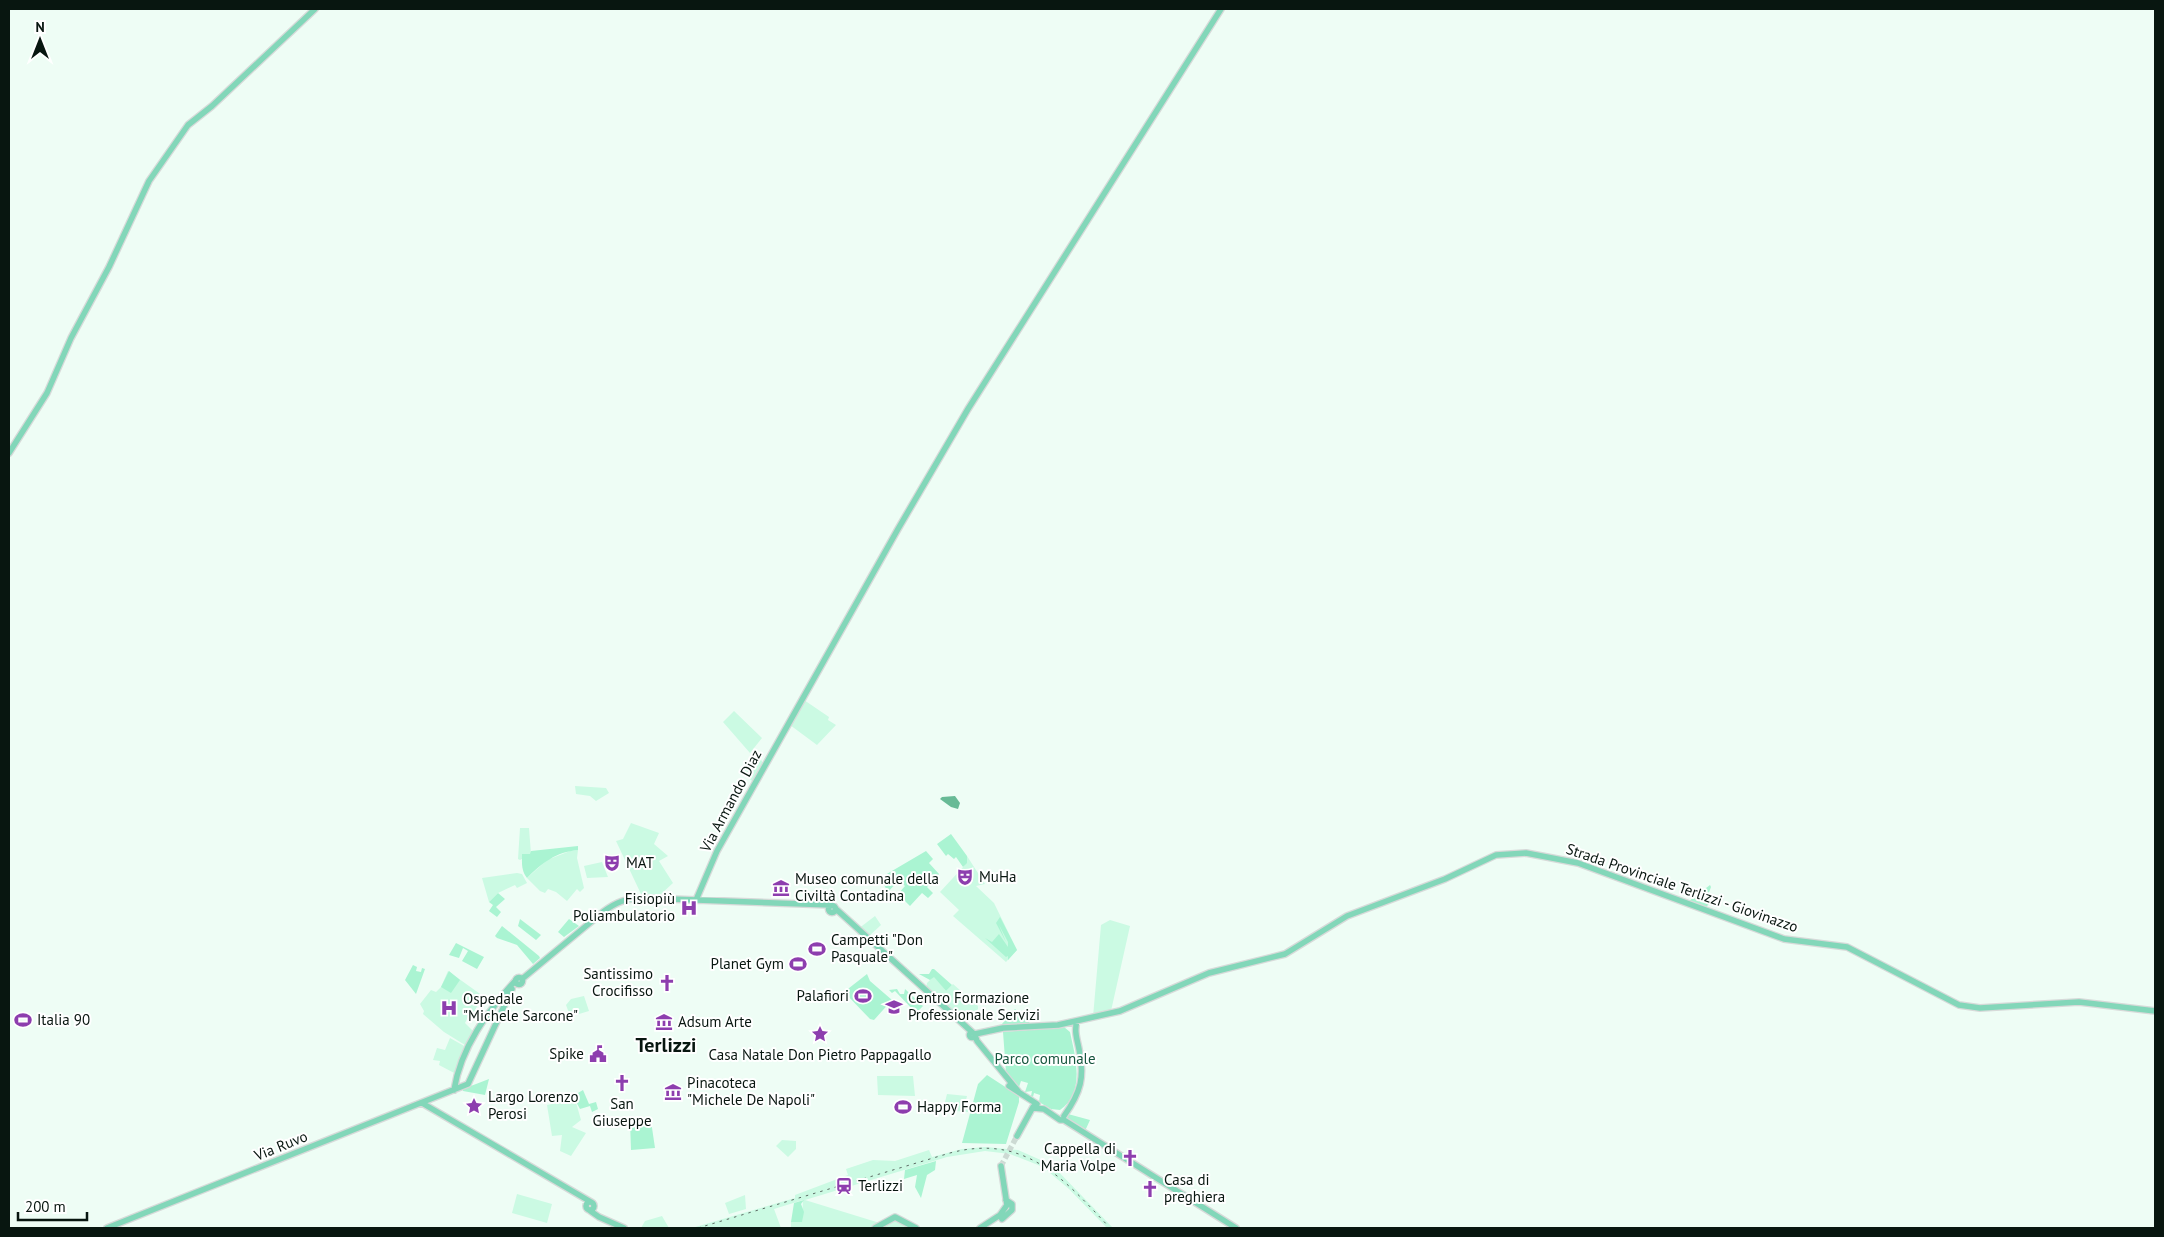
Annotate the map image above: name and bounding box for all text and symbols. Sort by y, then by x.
north arrow [15,15,65,65]
text: N [35,18,45,36]
street label: Via Armando Diaz [695,746,766,856]
street label: Strada Provinciale Terlizzi - Giovinazzo [1564,839,1801,936]
theatre icon: MAT [602,853,622,873]
place label: MAT [626,853,655,872]
theatre icon: MuHa [955,867,975,887]
place label: MuHa [979,867,1016,886]
place label: Museo comunale della Civiltà Contadina [795,869,939,905]
museum icon: Museo comunale della Civiltà Contadina [771,878,791,898]
place label: Fisiopiù Poliambulatorio [573,889,675,925]
hospital icon: Fisiopiù Poliambulatorio [679,898,699,918]
place label: Campetti "Don Pasquale" [831,930,923,966]
sports icon: Campetti "Don Pasquale" [807,939,827,959]
place label: Planet Gym [711,954,784,973]
sports icon: Planet Gym [788,954,808,974]
place label: Santissimo Crocifisso [583,964,653,1000]
church icon: Santissimo Crocifisso [657,973,677,993]
place label: Palafiori [797,986,849,1005]
sports icon: Palafiori [853,986,873,1006]
place label: Centro Formazione Professionale Servizi [908,988,1040,1024]
place label: Ospedale "Michele Sarcone" [463,989,578,1025]
school or university icon: Centro Formazione Professionale Servizi [884,997,904,1017]
hospital icon: Ospedale "Michele Sarcone" [439,998,459,1018]
sports icon: Italia 90 [13,1010,33,1030]
place label: Italia 90 [37,1010,90,1029]
museum icon: Adsum Arte [654,1012,674,1032]
place label: Adsum Arte [678,1012,752,1031]
place icon: Casa Natale Don Pietro Pappagallo [810,1024,830,1044]
district label: Terlizzi [636,1032,696,1058]
place label: Spike [549,1044,584,1063]
public building icon: Spike [588,1044,608,1064]
place label: Casa Natale Don Pietro Pappagallo [708,1045,932,1064]
park label: Parco comunale [994,1049,1096,1068]
church icon: San Giuseppe [612,1073,632,1093]
place label: Pinacoteca "Michele De Napoli" [687,1073,815,1109]
museum icon: Pinacoteca "Michele De Napoli" [663,1082,683,1102]
place label: Largo Lorenzo Perosi [488,1087,578,1123]
place label: San Giuseppe [592,1094,652,1130]
place icon: Largo Lorenzo Perosi [464,1096,484,1116]
sports icon: Happy Forma [893,1097,913,1117]
place label: Happy Forma [917,1097,1002,1116]
street label: Via Ruvo [250,1126,310,1165]
place label: Cappella di Maria Volpe [1041,1139,1116,1175]
church icon: Cappella di Maria Volpe [1120,1148,1140,1168]
place label: Casa di preghiera [1164,1170,1225,1206]
station icon: Terlizzi [834,1176,854,1196]
place label: Terlizzi [858,1176,903,1195]
church icon: Casa di preghiera [1140,1179,1160,1199]
scale bar [18,1190,86,1222]
text: 200 m [25,1197,66,1216]

